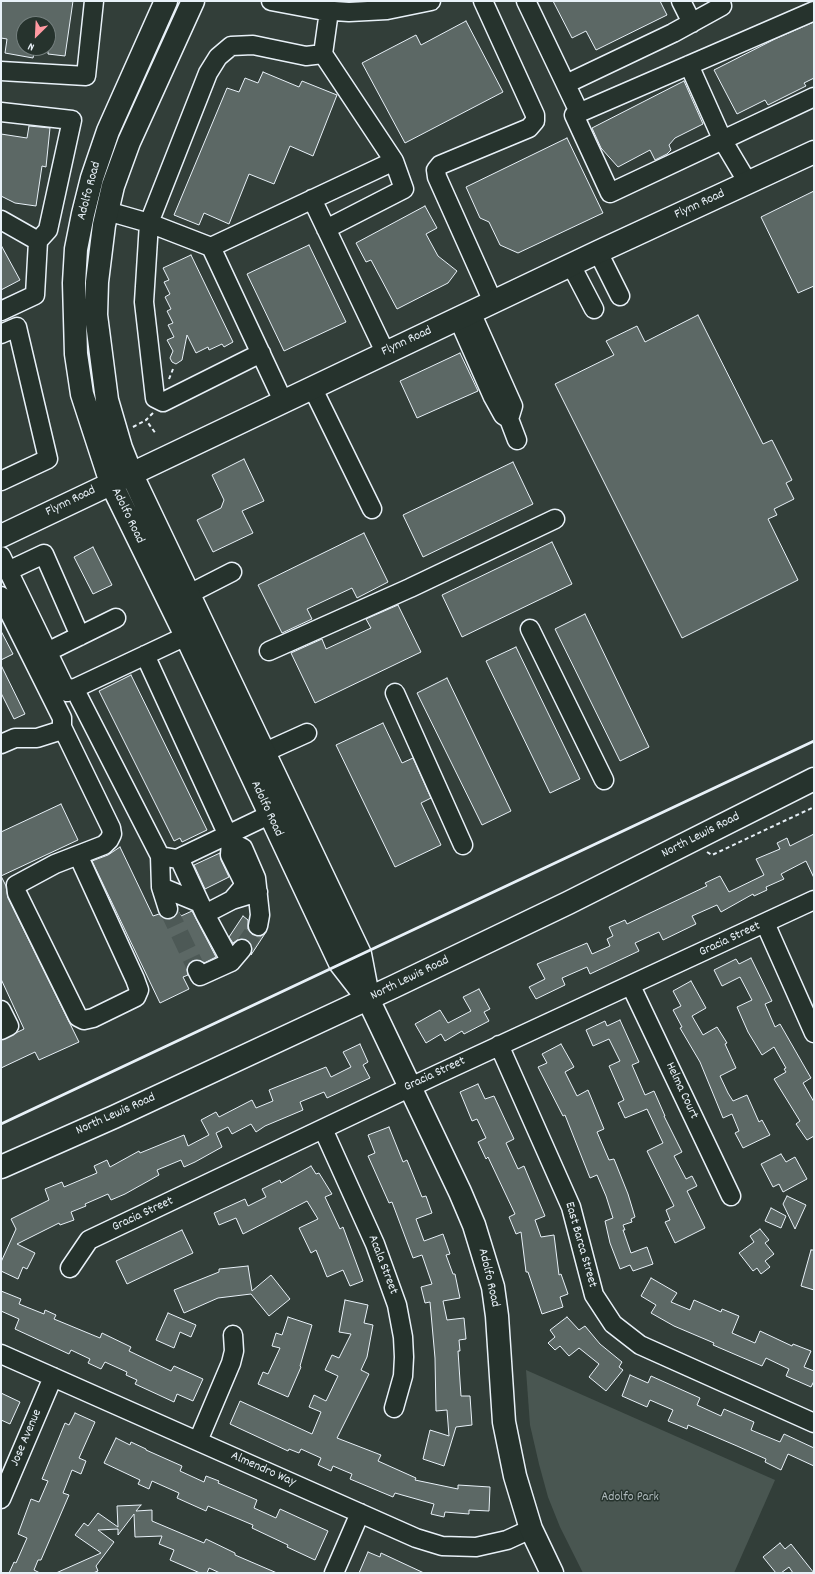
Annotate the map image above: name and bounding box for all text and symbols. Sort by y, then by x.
north arrow [16,16,56,56]
text: N [26,38,37,54]
street label: Adolfo Road [75,160,105,222]
street label: Flynn Road [672,187,728,223]
street label: Flynn Road [379,324,435,360]
street label: Flynn Road [44,483,98,521]
street label: Adolfo Road [107,486,147,546]
street label: Adolfo Road [246,779,286,839]
street label: North Lewis Road [659,810,743,862]
street label: Gracia Street [697,919,763,961]
street label: North Lewis Road [368,953,452,1005]
street label: Gracia Street [402,1054,468,1096]
street label: Helma Court [661,1060,701,1122]
street label: North Lewis Road [74,1091,158,1139]
street label: Gracia Street [110,1194,176,1236]
street label: East Barca Street [560,1200,600,1290]
street label: Acala Street [364,1233,400,1297]
street label: Adolfo Road [474,1247,502,1309]
street label: Jose Avenue [8,1407,46,1469]
street label: Almendro Way [228,1449,298,1491]
park label: Adolfo Park [601,1490,659,1506]

